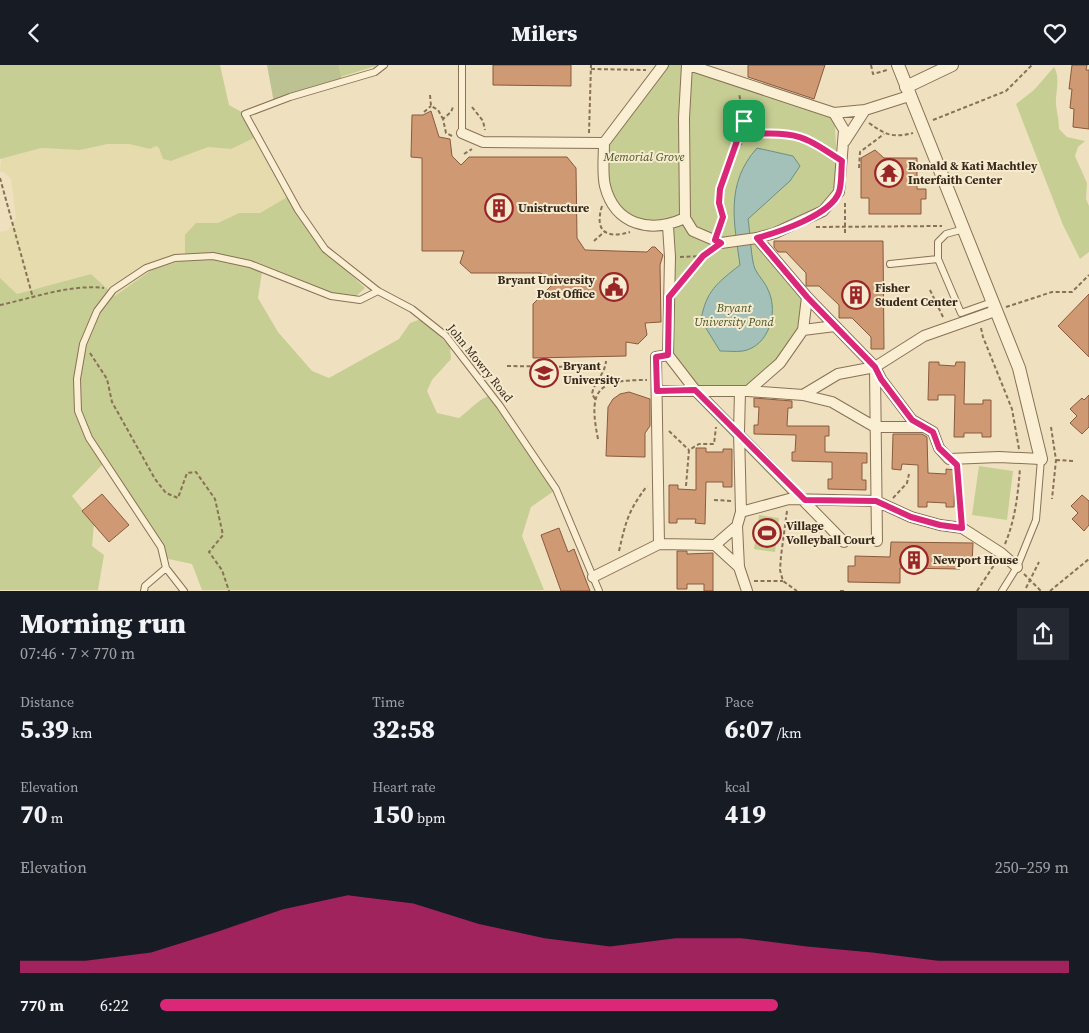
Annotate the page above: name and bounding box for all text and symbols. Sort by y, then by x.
text: Milers [512,18,577,48]
icon: back [20,19,48,47]
icon: heart [1041,19,1069,47]
pin [723,100,765,142]
icon: arrive [730,107,758,135]
park label: Memorial Grove [602,149,685,165]
temple icon: Ronald & Kati Machtley Interfaith Center [874,158,904,188]
place label: Ronald & Kati Machtley Interfaith Center [908,158,1038,188]
building icon: Unistructure [484,193,514,223]
place label: Unistructure [518,200,589,216]
place label: Bryant University Post Office [498,272,596,302]
public building icon: Bryant University Post Office [599,272,629,302]
building icon: Fisher Student Center [841,280,871,310]
place label: Fisher Student Center [875,280,958,310]
park label: Bryant University Pond [694,300,775,330]
street label: John Mowry Road [443,320,516,405]
school or university icon: Bryant University [529,358,559,388]
place label: Bryant University [563,358,621,388]
sports icon: Village Volleyball Court [752,518,782,548]
place label: Village Volleyball Court [786,518,876,548]
building icon: Newport House [899,545,929,575]
place label: Newport House [933,552,1018,568]
text: Morning run [20,604,186,642]
button: share [1017,608,1069,660]
text: 07:46 · 7 × 770 m [20,642,135,664]
text: Distance [20,692,74,712]
text: Time [372,692,405,712]
text: Pace [725,692,754,712]
text: 5.39 [20,712,69,746]
text: 32:58 [372,712,435,746]
text: 6:07 [725,712,773,746]
text: km [69,723,92,743]
text: /km [773,723,802,743]
text: Elevation [20,777,78,797]
text: Heart rate [372,777,436,797]
text: kcal [725,777,750,797]
text: 70 [20,797,48,831]
text: 150 [372,797,414,831]
text: 419 [725,797,766,831]
text: m [48,808,63,828]
text: bpm [414,808,446,828]
text: Elevation [20,856,87,878]
text: 250–259 m [995,856,1069,878]
text: 770 m [20,994,64,1016]
text: 6:22 [100,994,129,1016]

